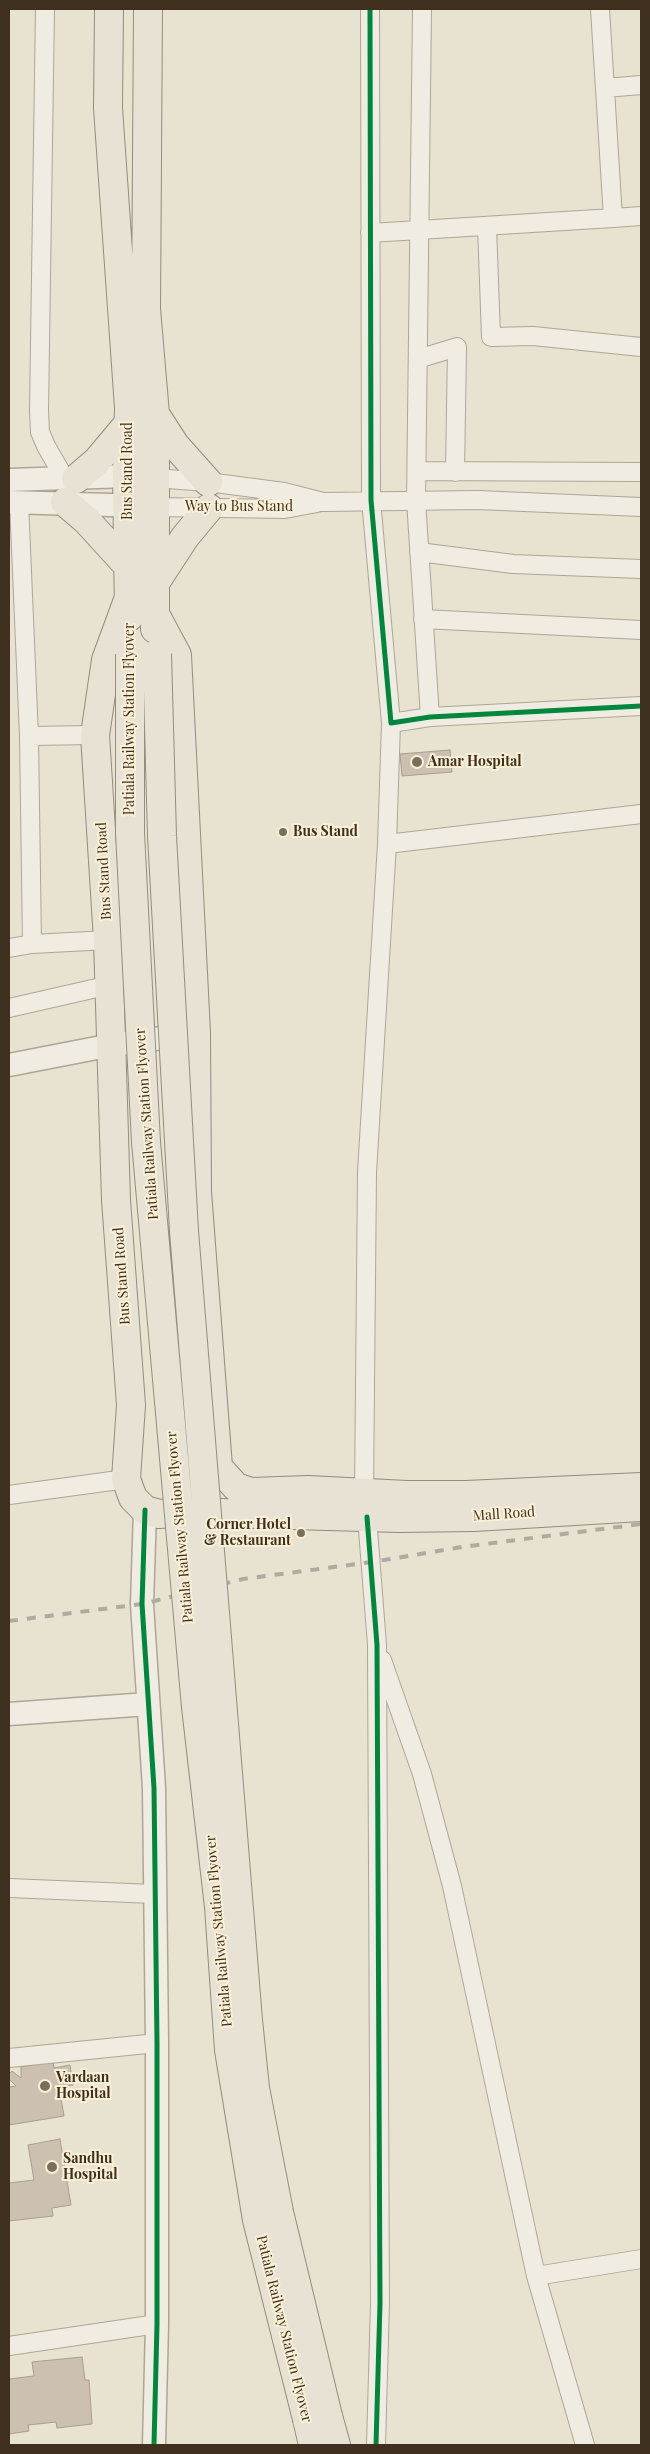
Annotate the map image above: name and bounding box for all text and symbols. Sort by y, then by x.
street label: Bus Stand Road [120,422,136,520]
street label: Way to Bus Stand [185,499,293,515]
street label: Patiala Railway Station Flyover [122,623,138,815]
place label: Amar Hospital [428,754,522,770]
marker: Amar Hospital [410,755,424,769]
street label: Bus Stand Road [93,822,115,920]
place label: Bus Stand [293,824,358,840]
marker: Bus Stand [277,826,289,838]
street label: Patiala Railway Station Flyover [132,1027,162,1221]
street label: Bus Stand Road [110,1227,134,1325]
street label: Patiala Railway Station Flyover [163,1430,197,1624]
street label: Mall Road [472,1503,536,1525]
place label: Corner Hotel & Restaurant [204,1517,291,1550]
marker: Corner Hotel & Restaurant [295,1527,307,1539]
street label: Patiala Railway Station Flyover [202,1834,236,2028]
place label: Vardaan Hospital [56,2070,111,2102]
marker: Vardaan Hospital [38,2079,52,2093]
place label: Sandhu Hospital [63,2151,118,2184]
marker: Sandhu Hospital [45,2160,59,2174]
street label: Patiala Railway Station Flyover [253,2234,315,2424]

